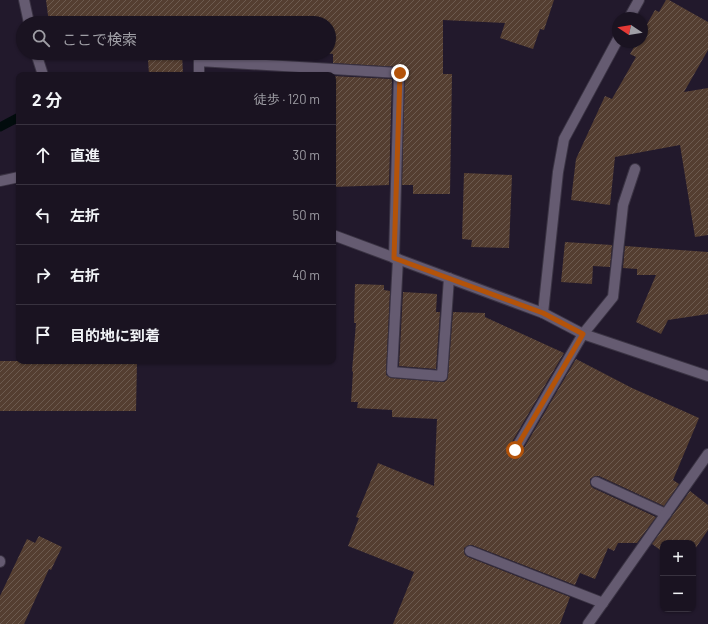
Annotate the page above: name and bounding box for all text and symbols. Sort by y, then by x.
north arrow [612,12,648,48]
search box [16,16,336,60]
icon: search [30,27,52,49]
text: ここで検索 [62,30,137,48]
route end [391,64,409,82]
text: 2 分 [32,89,62,109]
text: 徒歩 · 120 m [254,91,320,107]
icon: ahead [32,144,54,166]
text: 直進 [70,146,100,164]
text: 30 m [293,147,320,163]
icon: left [32,204,54,226]
text: 左折 [70,206,100,224]
text: 50 m [293,207,320,223]
icon: right [32,264,54,286]
text: 右折 [70,266,100,284]
text: 40 m [292,267,320,283]
icon: arrive [32,324,54,346]
text: 目的地に到着 [70,326,160,344]
route start [506,441,524,459]
map controls [660,540,696,612]
button: + [660,540,696,576]
button: − [660,576,696,612]

